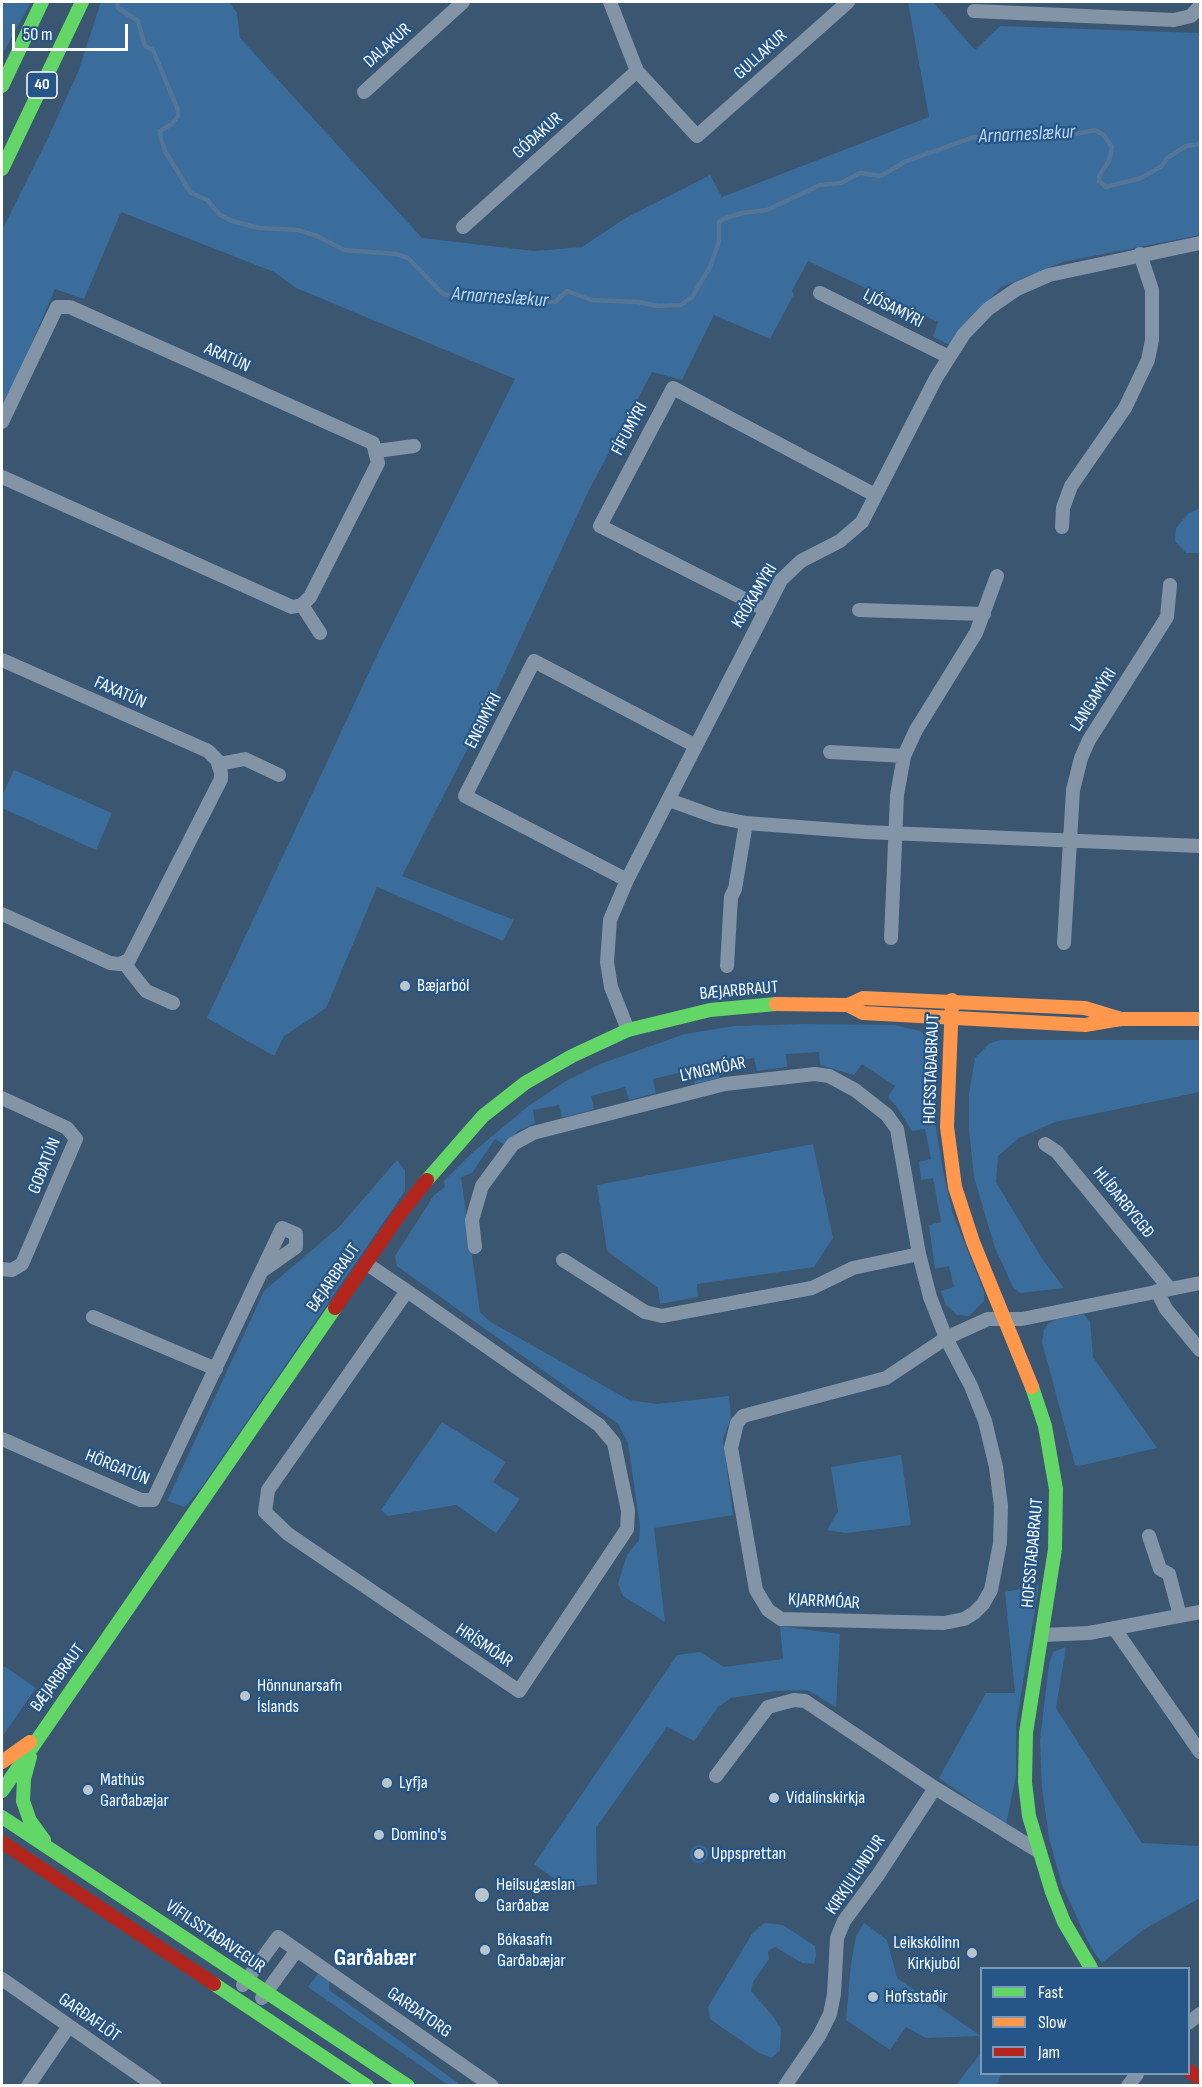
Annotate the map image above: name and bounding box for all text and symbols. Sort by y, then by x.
scale bar [15,12,130,50]
street label: DALAKUR [360,19,416,73]
text: 50 m [23,24,53,45]
street label: GULLAKUR [730,25,792,85]
road number: 40 [27,72,57,98]
street label: GÓÐAKUR [509,108,567,164]
water label: Arnarneslækur [978,120,1076,150]
water label: Arnarneslækur [451,283,549,313]
street label: LJÓSAMÝRI [859,285,927,333]
street label: ARATÚN [201,338,253,378]
street label: FÍFUMÝRI [607,399,653,459]
street label: KRÓKAMÝRI [727,560,783,632]
street label: LANGAMÝRI [1066,664,1122,736]
street label: FAXATÚN [91,672,149,714]
street label: ENGIMÝRI [461,690,507,752]
place label: Bæjarból [417,975,469,997]
street label: BÆJARBRAUT [699,977,779,1005]
marker: Bæjarból [398,979,412,993]
street label: HOFSSTAÐABRAUT [919,1013,945,1125]
street label: LYNGMÓAR [678,1052,748,1088]
street label: GOÐATÚN [24,1135,66,1197]
street label: HLÍÐARBYGGÐ [1088,1163,1158,1243]
street label: BÆJARBRAUT [303,1240,365,1316]
street label: HÖRGATÚN [82,1445,152,1491]
street label: HOFSSTAÐABRAUT [1017,1497,1049,1609]
street label: KJARRMÓAR [788,1589,860,1615]
street label: HRÍSMÓAR [451,1619,517,1673]
street label: BÆJARBRAUT [26,1640,90,1716]
place label: Hönnunarsafn Íslands [257,1675,342,1718]
marker: Hönnunarsafn Íslands [238,1689,252,1703]
place label: Mathús Garðabæjar [100,1769,169,1812]
place label: Lyfja [399,1772,428,1794]
marker: Lyfja [380,1776,394,1790]
marker: Mathús Garðabæjar [81,1783,95,1797]
place label: Vídalínskirkja [786,1787,865,1809]
marker: Vídalínskirkja [767,1791,781,1805]
place label: Domino's [391,1824,447,1846]
marker: Domino's [372,1828,386,1842]
street label: KIRKJULUNDUR [821,1831,891,1919]
place label: Uppsprettan [711,1843,786,1865]
marker: Uppsprettan [692,1847,706,1861]
place label: Heilsugæslan Garðabæ [496,1874,575,1916]
marker: Heilsugæslan Garðabæ [473,1886,491,1904]
street label: VÍFILSSTAÐAVEGUR [161,1896,269,1978]
place label: Bókasafn Garðabæjar [497,1929,566,1972]
place label: Leikskólinn Kirkjuból [893,1932,960,1974]
marker: Bókasafn Garðabæjar [478,1943,492,1957]
district label: Garðabær [334,1945,416,1973]
marker: Leikskólinn Kirkjuból [965,1946,979,1960]
legend [980,1967,1190,2075]
text: Fast [1038,1982,1063,2003]
street label: GARÐATORG [383,1983,455,2043]
place label: Hofsstaðir [885,1986,948,2008]
street label: GARÐAFLÖT [54,1989,124,2047]
marker: Hofsstaðir [866,1990,880,2004]
text: Slow [1038,2012,1067,2033]
text: Jam [1038,2042,1060,2063]

